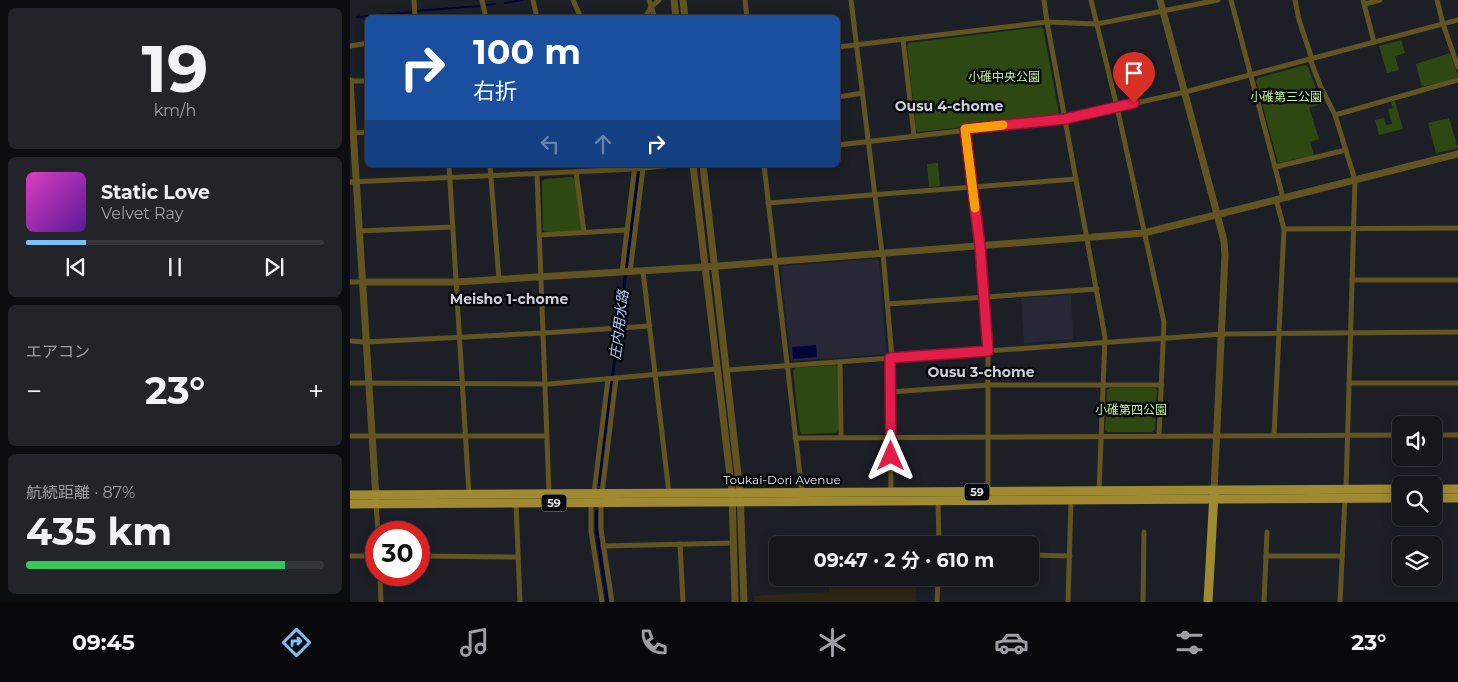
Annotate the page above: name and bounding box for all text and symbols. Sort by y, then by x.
text: 19 [142,29,208,108]
text: 100 m [473,30,581,73]
icon: right [390,35,455,100]
pin [1113,52,1155,103]
icon: arrive [1120,59,1148,87]
park label: 小碓中央公園 [968,69,1040,84]
text: 右折 [473,78,517,105]
park label: 小碓第三公園 [1250,89,1322,104]
district label: Ousu 4-chome [895,97,1003,115]
text: km/h [154,101,196,120]
icon: left [536,130,564,158]
icon: ahead [589,130,617,158]
icon: right [642,130,670,158]
text: Static Love [101,181,210,204]
text: Velvet Ray [101,204,183,223]
icon: previous [62,253,90,281]
icon: pause [161,253,189,281]
icon: next [260,253,288,281]
water label: 庄内用水路 [606,288,632,361]
district label: Meisho 1-chome [450,290,568,308]
text: エアコン [26,342,90,361]
district label: Ousu 3-chome [928,363,1035,381]
text: 23° [145,367,205,414]
text: − [26,374,42,408]
text: + [308,374,324,408]
park label: 小碓第四公園 [1095,402,1167,417]
map controls [1392,416,1442,586]
button: sound [1392,416,1442,466]
position arrow [864,429,916,481]
street label: Toukai-Dori Avenue [723,472,841,487]
button: search [1392,476,1442,526]
text: 航続距離 · 87% [26,483,135,502]
road number: 59 [964,484,990,501]
road number: 59 [542,494,566,512]
text: 435 km [26,508,172,555]
speed limit sign: 30 [365,521,430,586]
button: layers [1392,536,1442,586]
text: 09:47 · 2 分 · 610 m [814,549,994,572]
icon: directions [279,625,314,660]
icon: music [457,625,492,660]
icon: phone [636,625,671,660]
icon: climate [815,625,850,660]
icon: car [994,625,1029,660]
icon: filters [1172,625,1207,660]
text: 09:45 [72,629,135,656]
text: 23° [1351,629,1386,656]

